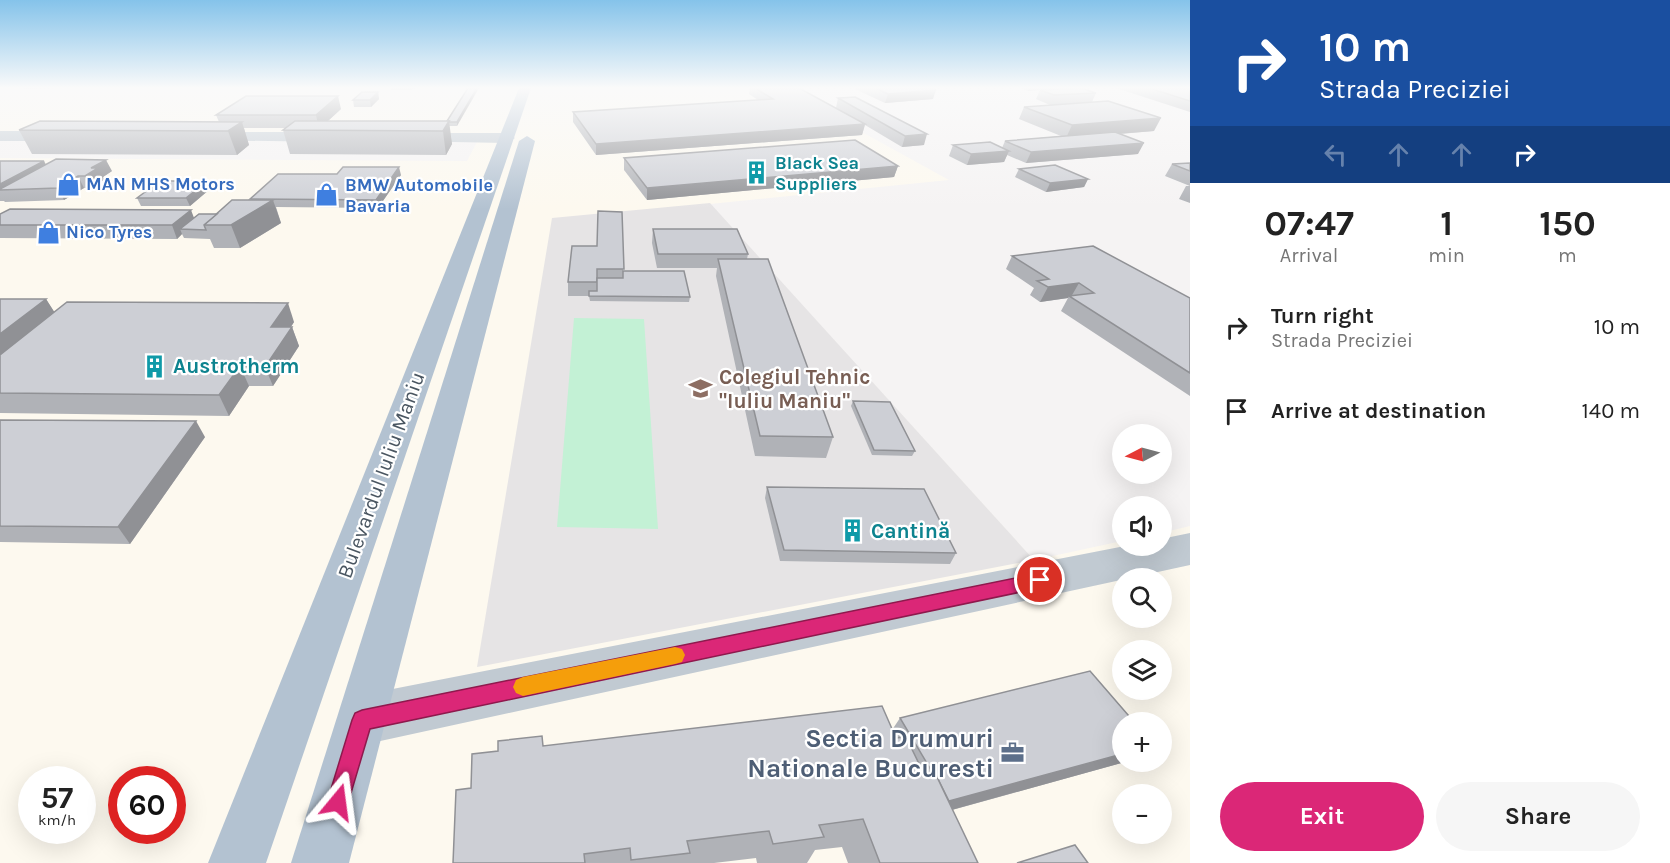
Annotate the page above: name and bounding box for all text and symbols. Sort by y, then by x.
text: 10 m [1319,22,1411,72]
icon: right [1220,24,1298,102]
text: Strada Preciziei [1319,73,1511,105]
icon: left [1319,138,1352,171]
icon: ahead [1382,138,1415,171]
icon: ahead [1445,138,1478,171]
icon: right [1508,138,1541,171]
place label: Black Sea Suppliers [775,152,859,195]
building icon: Black Sea Suppliers [744,160,770,186]
shop icon: MAN MHS Motors [55,171,81,197]
place label: MAN MHS Motors [86,173,235,195]
place label: BMW Automobile Bavaria [345,174,493,217]
shop icon: BMW Automobile Bavaria [314,182,340,208]
text: 07:47 [1264,202,1354,244]
text: 1 [1440,202,1453,244]
text: 150 [1539,202,1596,244]
shop icon: Nico Tyres [35,219,61,245]
place label: Nico Tyres [66,221,152,243]
text: Arrival [1280,244,1338,267]
text: min [1428,244,1465,267]
text: m [1558,244,1577,267]
text: Turn right [1271,303,1374,329]
icon: right [1220,311,1253,344]
text: 10 m [1594,314,1640,340]
text: Strada Preciziei [1271,329,1413,352]
building icon: Austrotherm [142,353,168,379]
place label: Austrotherm [173,354,299,378]
place label: Colegiul Tehnic "Iuliu Maniu" [719,365,870,413]
street label: Bulevardul Iuliu Maniu [333,369,429,581]
school or university icon: Colegiul Tehnic "Iuliu Maniu" [688,376,714,402]
icon: arrive [1220,395,1253,428]
text: Arrive at destination [1271,398,1486,424]
text: 140 m [1582,398,1640,424]
north arrow [1112,424,1172,484]
map controls [1112,424,1172,844]
button: sound [1112,496,1172,556]
building icon: Cantină [840,518,866,544]
place label: Cantină [871,519,950,543]
pin [1014,554,1065,605]
icon: arrive [1023,563,1056,596]
button: search [1112,568,1172,628]
button: layers [1112,640,1172,700]
button: + [1112,712,1172,772]
place label: Sectia Drumuri Nationale Bucuresti [747,723,994,784]
office icon: Sectia Drumuri Nationale Bucuresti [999,740,1025,766]
speed limit sign: 60 [108,766,186,844]
position arrow [306,770,370,834]
text: 57 [41,780,73,816]
button: Exit [1220,782,1424,851]
button: Share [1436,782,1640,851]
button: − [1112,784,1172,844]
text: km/h [38,811,76,829]

